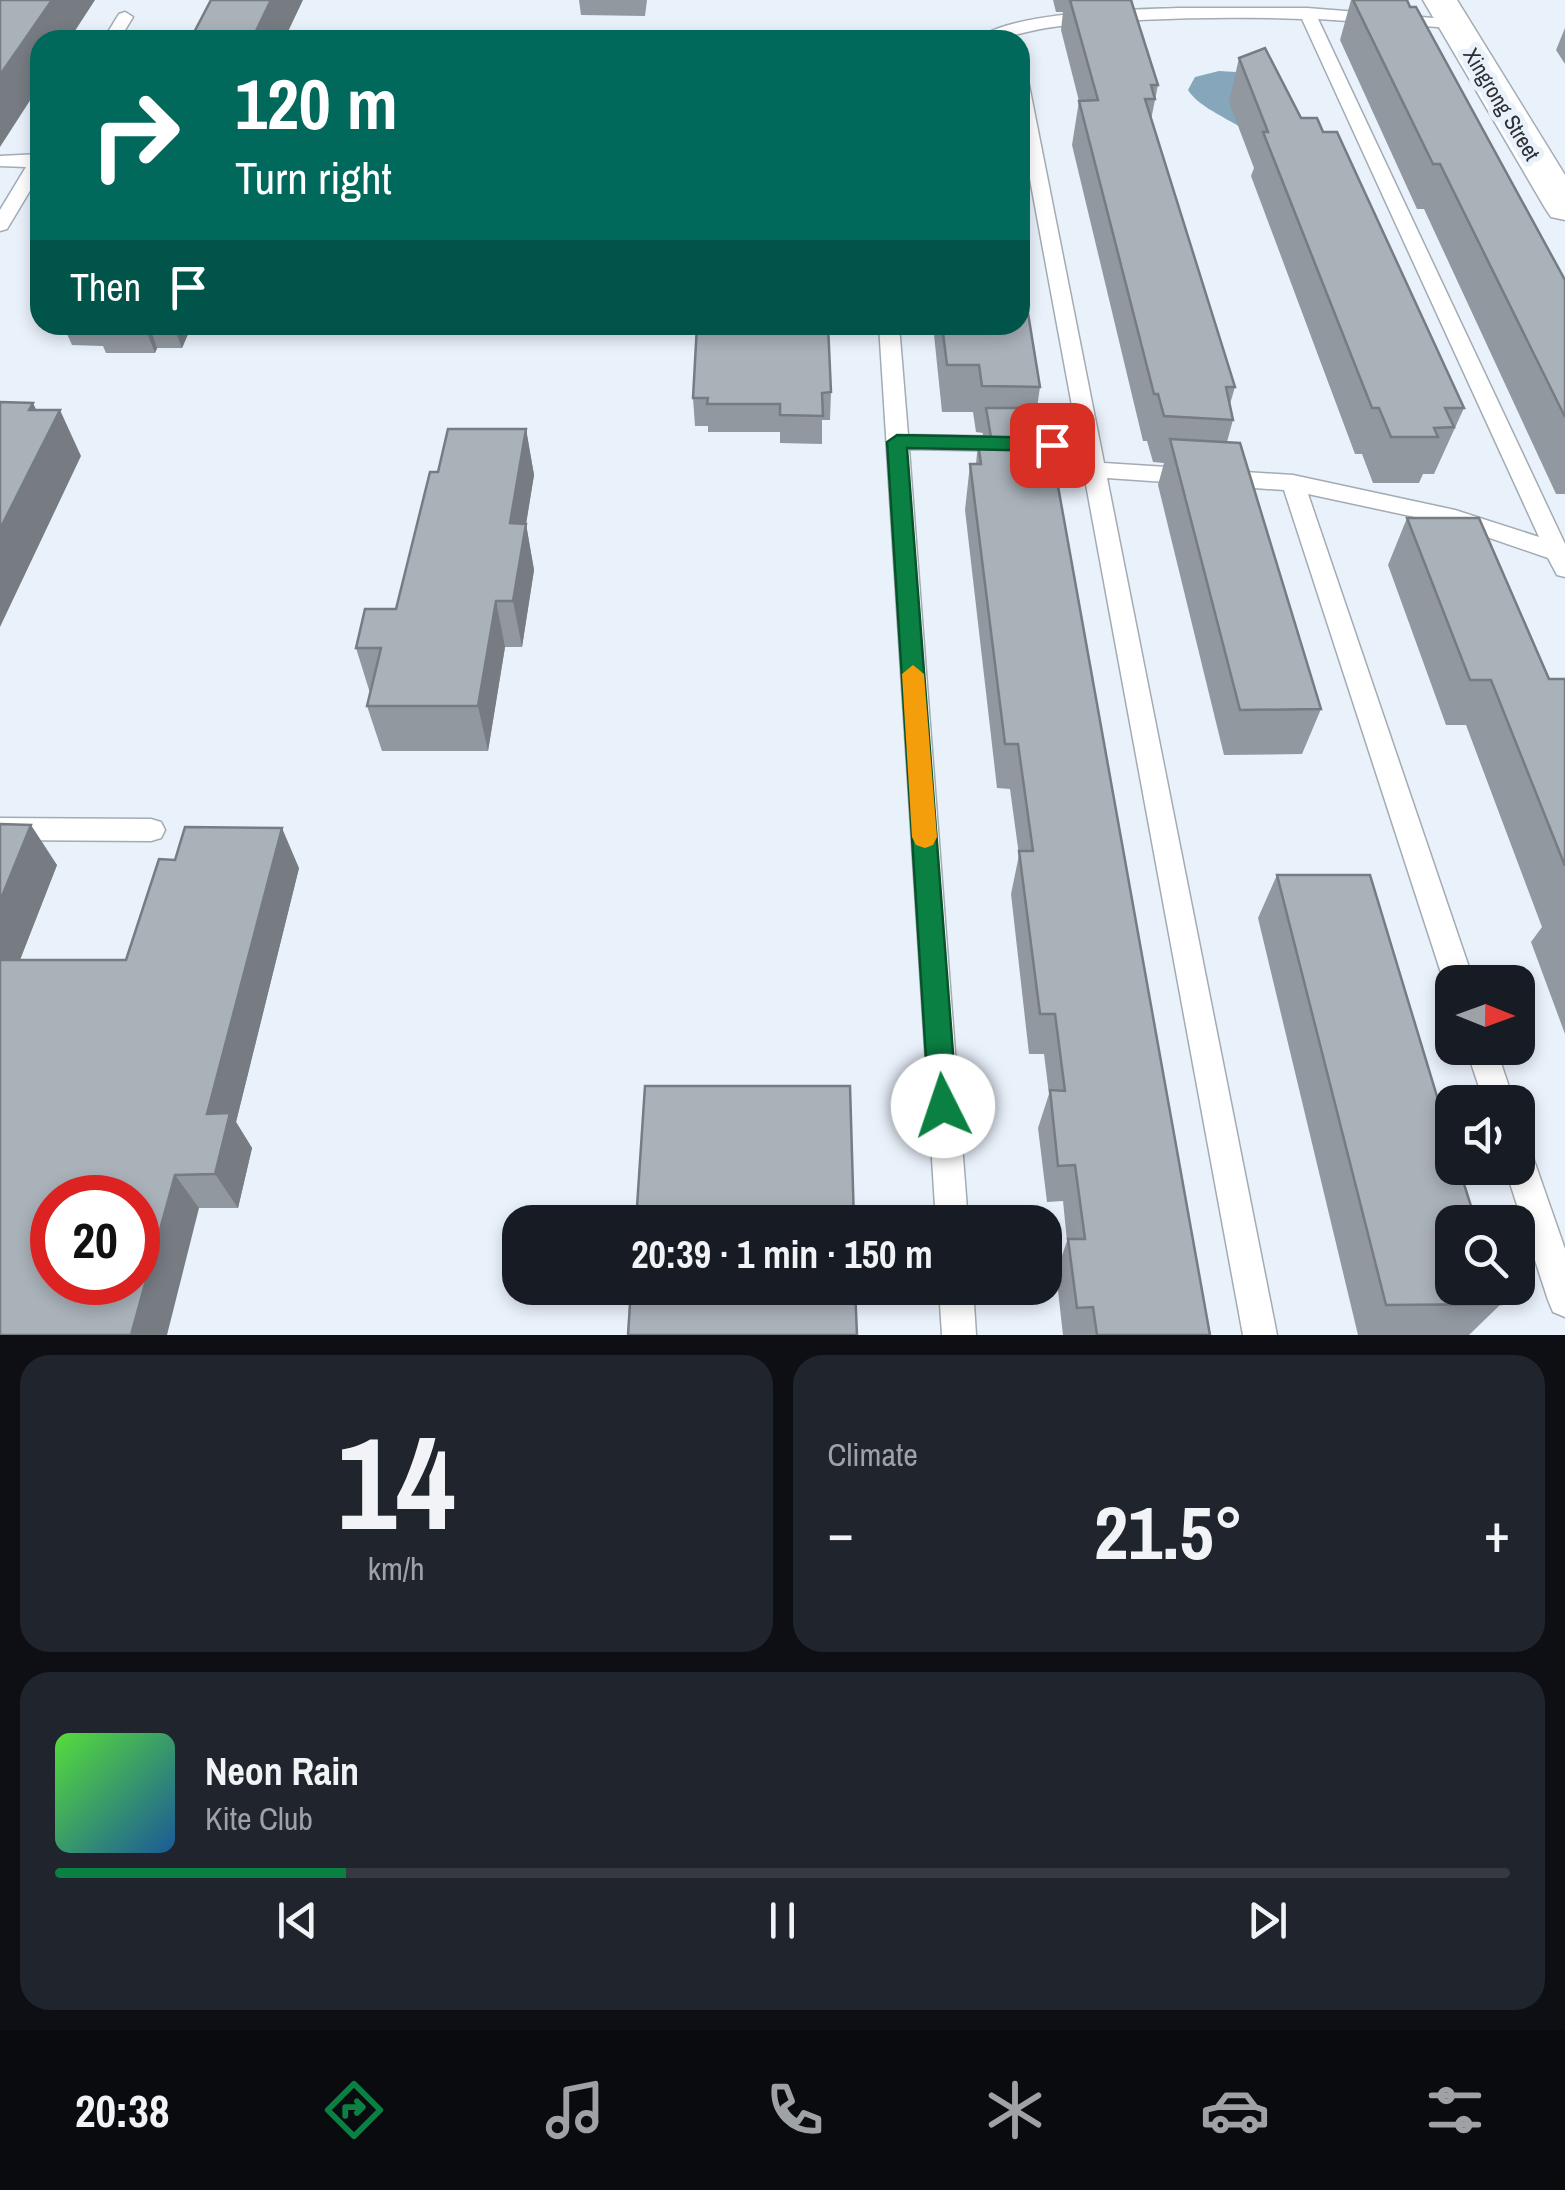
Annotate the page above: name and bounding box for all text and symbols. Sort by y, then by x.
street label: Xingrong Street [1457,42,1547,166]
text: 120 m [235,57,398,151]
icon: right [70,70,200,200]
text: Turn right [235,147,392,208]
icon: arrive [161,260,216,315]
text: Then [70,262,141,313]
pin [1010,403,1095,488]
icon: arrive [1025,418,1080,473]
north arrow [1435,965,1535,1065]
map controls [1435,965,1535,1305]
position arrow [891,1054,995,1158]
button: sound [1435,1085,1535,1185]
speed limit sign: 20 [30,1175,160,1305]
button: search [1435,1205,1535,1305]
text: 20:39 · 1 min · 150 m [631,1229,933,1280]
text: 14 [337,1394,456,1570]
text: Climate [828,1433,918,1476]
text: 21.5° [1094,1481,1244,1582]
text: − [828,1495,854,1569]
text: + [1484,1495,1510,1569]
text: km/h [368,1547,425,1590]
text: Neon Rain [205,1746,359,1797]
text: Kite Club [205,1797,313,1840]
icon: previous [270,1893,325,1948]
icon: pause [755,1893,810,1948]
icon: next [1240,1893,1295,1948]
icon: directions [319,2075,389,2145]
icon: music [540,2075,610,2145]
icon: phone [760,2075,830,2145]
icon: climate [980,2075,1050,2145]
icon: car [1200,2075,1270,2145]
icon: filters [1420,2075,1490,2145]
text: 20:38 [75,2080,169,2141]

